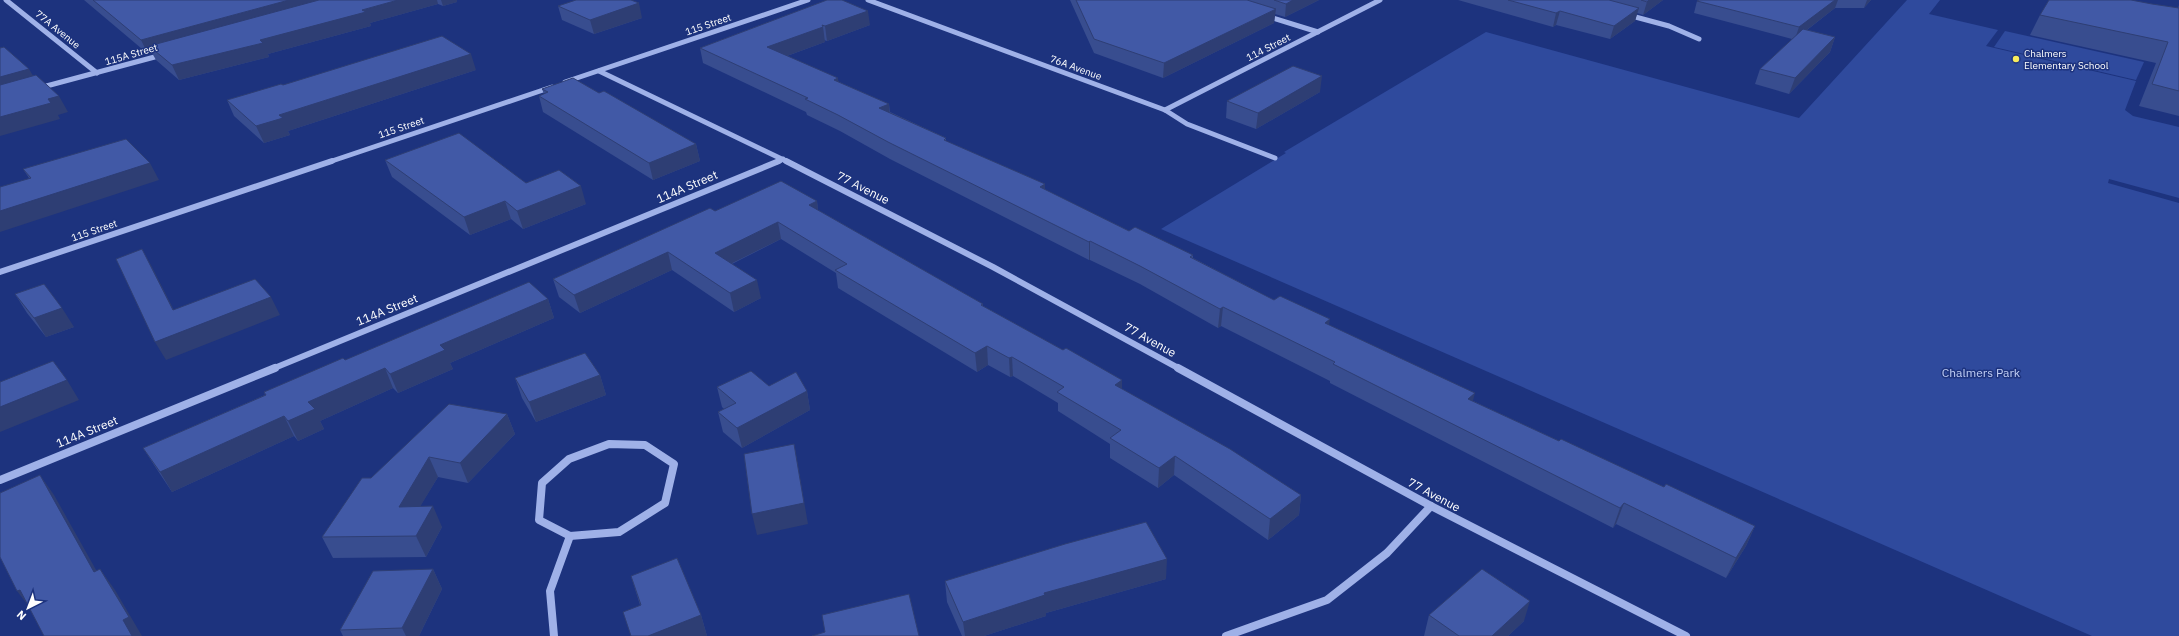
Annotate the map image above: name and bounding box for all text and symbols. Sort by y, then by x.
street label: 77A Avenue [33,7,83,52]
street label: 115 Street [683,10,733,38]
street label: 114 Street [1244,31,1293,64]
street label: 115A Street [103,41,159,68]
place label: Chalmers Elementary School [2024,47,2109,72]
street label: 76A Avenue [1048,52,1104,83]
marker: Chalmers Elementary School [2011,54,2021,64]
street label: 115 Street [376,113,426,141]
street label: 114A Street [654,167,720,206]
street label: 77 Avenue [834,168,893,207]
street label: 115 Street [69,216,119,244]
street label: 114A Street [354,290,420,329]
street label: 77 Avenue [1122,319,1179,360]
park label: Chalmers Park [1942,365,2021,380]
street label: 114A Street [54,412,120,451]
street label: 77 Avenue [1405,474,1463,515]
north arrow [8,588,48,628]
text: N [14,608,29,623]

